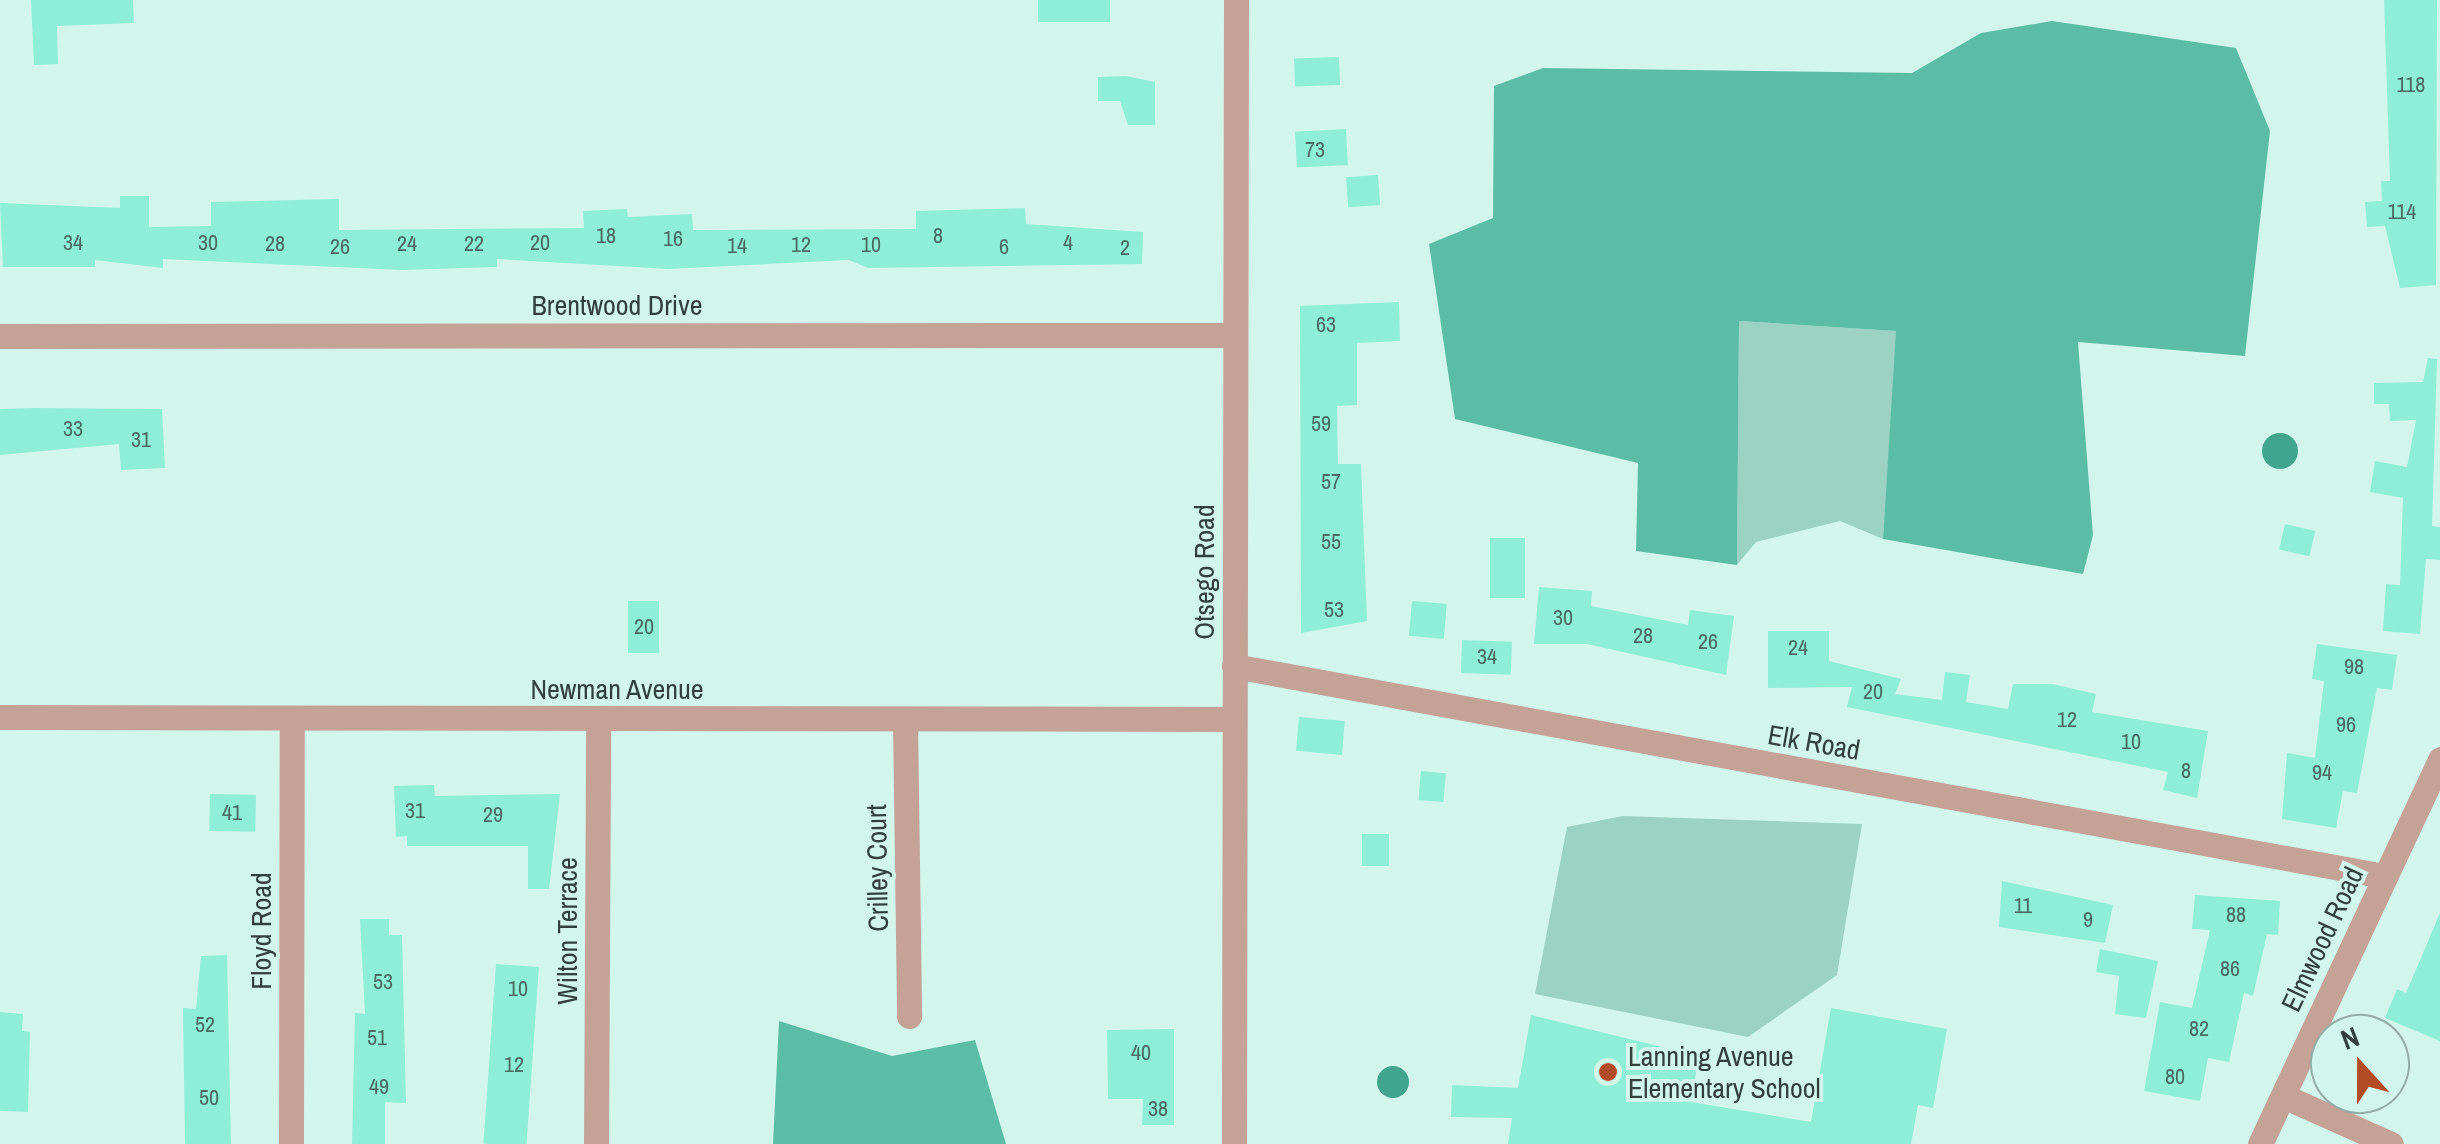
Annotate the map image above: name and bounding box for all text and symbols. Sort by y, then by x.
house number: 118 [2397,72,2425,98]
house number: 73 [1305,137,1325,163]
house number: 114 [2388,199,2416,225]
house number: 18 [596,223,616,249]
house number: 8 [933,223,943,249]
house number: 16 [663,226,683,252]
house number: 34 [63,230,83,256]
house number: 30 [198,230,218,256]
house number: 20 [530,230,550,256]
house number: 4 [1063,230,1073,256]
house number: 28 [265,231,285,257]
house number: 24 [397,231,417,257]
house number: 22 [464,231,484,257]
house number: 12 [791,232,811,258]
house number: 10 [861,232,881,258]
house number: 14 [727,233,747,259]
house number: 26 [330,234,350,260]
house number: 6 [999,234,1009,260]
house number: 2 [1120,235,1130,261]
street label: Brentwood Drive [532,288,702,322]
house number: 63 [1316,312,1336,338]
house number: 59 [1311,411,1331,437]
house number: 33 [63,416,83,442]
house number: 31 [131,427,151,453]
house number: 57 [1321,469,1341,495]
street label: Otsego Road [1187,504,1221,640]
house number: 55 [1321,529,1341,555]
house number: 53 [1324,597,1344,623]
house number: 30 [1553,605,1573,631]
house number: 20 [634,614,654,640]
house number: 28 [1633,623,1653,649]
house number: 26 [1698,629,1718,655]
house number: 24 [1788,635,1808,661]
house number: 34 [1477,644,1497,670]
house number: 98 [2344,654,2364,680]
street label: Newman Avenue [530,672,704,706]
house number: 20 [1863,679,1883,705]
house number: 12 [2057,707,2077,733]
house number: 96 [2336,712,2356,738]
street label: Elk Road [1765,717,1863,767]
house number: 10 [2121,729,2141,755]
house number: 8 [2181,758,2191,784]
house number: 94 [2312,760,2332,786]
house number: 31 [405,798,425,824]
house number: 41 [222,800,242,826]
house number: 29 [483,802,503,828]
street label: Crilley Court [859,804,895,932]
street label: Wilton Terrace [550,857,584,1005]
street label: Elmwood Road [2274,861,2370,1017]
street label: Floyd Road [244,872,278,990]
house number: 11 [2014,893,2032,919]
house number: 88 [2226,902,2246,928]
house number: 9 [2083,907,2093,933]
house number: 86 [2220,956,2240,982]
house number: 53 [373,969,393,995]
house number: 10 [508,976,528,1002]
house number: 52 [195,1012,215,1038]
north arrow [2310,1014,2410,1114]
house number: 82 [2189,1016,2209,1042]
text: N [2335,1017,2365,1059]
house number: 51 [367,1025,387,1051]
place label: Lanning Avenue Elementary School [1628,1039,1821,1105]
house number: 40 [1131,1040,1151,1066]
house number: 12 [504,1052,524,1078]
marker: Lanning Avenue Elementary School [1597,1061,1619,1083]
house number: 80 [2165,1064,2185,1090]
house number: 49 [369,1074,389,1100]
house number: 50 [199,1085,219,1111]
house number: 38 [1148,1096,1168,1122]

